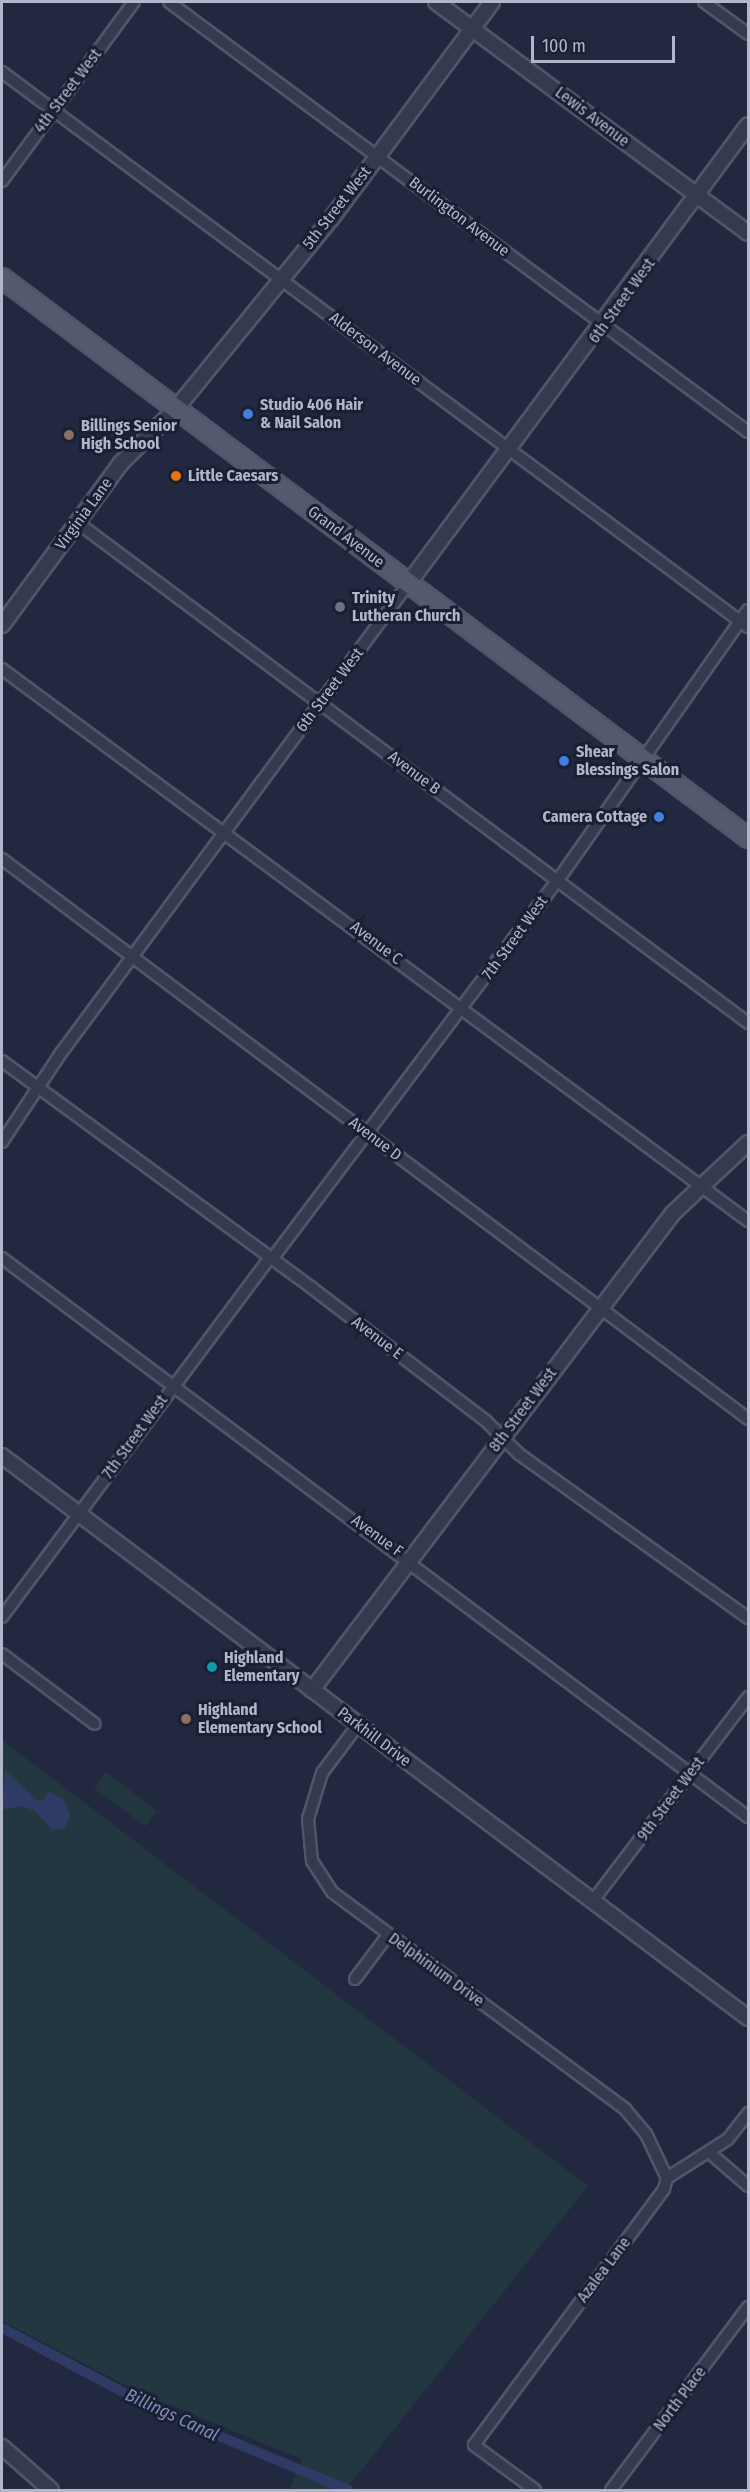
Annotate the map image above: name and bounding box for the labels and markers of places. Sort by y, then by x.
place label: Studio 406 Hair & Nail Salon [260,395,363,433]
marker: Studio 406 Hair & Nail Salon [241,407,255,421]
place label: Billings Senior High School [81,416,177,454]
marker: Billings Senior High School [62,428,76,442]
place label: Little Caesars [188,466,278,486]
marker: Little Caesars [169,469,183,483]
place label: Trinity Lutheran Church [352,588,460,626]
marker: Trinity Lutheran Church [333,600,347,614]
place label: Shear Blessings Salon [576,742,679,780]
marker: Shear Blessings Salon [557,754,571,768]
place label: Camera Cottage [543,807,647,827]
marker: Camera Cottage [652,810,666,824]
place label: Highland Elementary [224,1648,299,1686]
marker: Highland Elementary [205,1660,219,1674]
place label: Highland Elementary School [198,1700,322,1738]
marker: Highland Elementary School [179,1712,193,1726]

